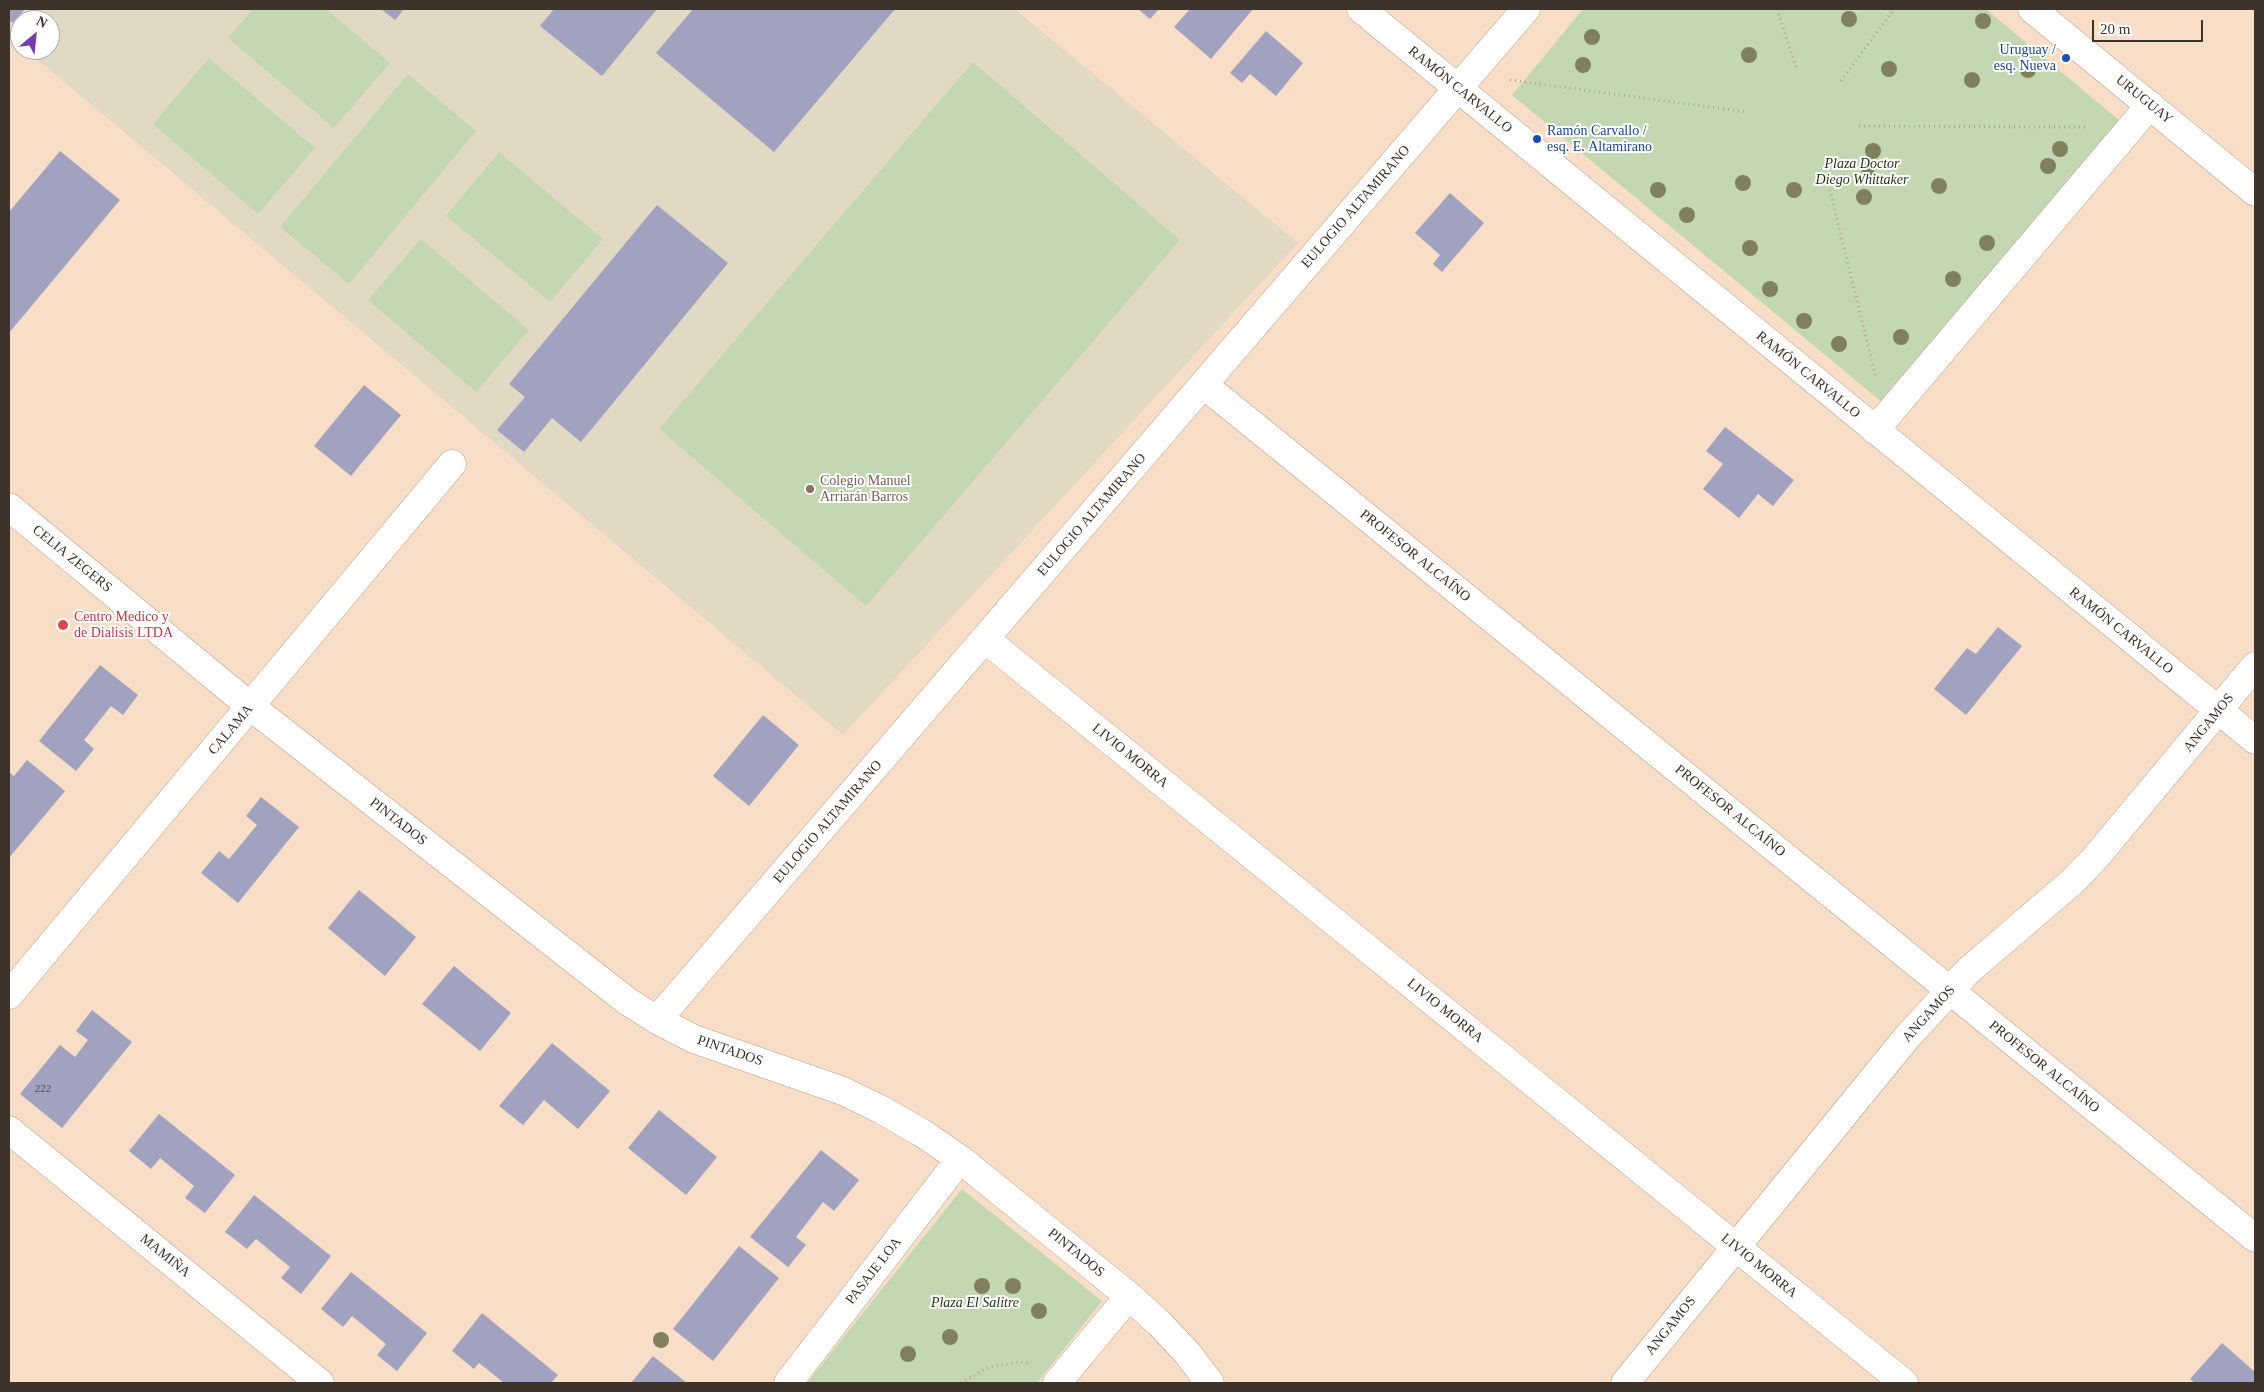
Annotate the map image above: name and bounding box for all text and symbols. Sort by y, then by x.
north arrow [10,10,60,60]
scale bar [2094,10,2205,42]
text: N [34,13,50,31]
text: 20 m [2100,21,2130,37]
place label: Uruguay / esq. Nueva [1994,42,2056,74]
street label: RAMÓN CARVALLO [1405,43,1515,137]
marker: Uruguay / esq. Nueva [2060,52,2072,64]
street label: URUGUAY [2112,72,2176,128]
place label: Ramón Carvallo / esq. E. Altamirano [1547,123,1652,156]
marker: Ramón Carvallo / esq. E. Altamirano [1531,133,1543,145]
street label: EULOGIO ALTAMIRANO [1298,142,1414,272]
park label: Plaza Doctor Diego Whittaker [1816,156,1908,188]
street label: RAMÓN CARVALLO [1753,328,1863,422]
street label: EULOGIO ALTAMIRANO [1034,450,1150,580]
place label: Colegio Manuel Arriarán Barros [820,473,911,506]
marker: Colegio Manuel Arriarán Barros [804,483,816,495]
street label: PROFESOR ALCAÍNO [1356,506,1474,606]
street label: CELIA ZEGERS [29,522,115,596]
street label: RAMÓN CARVALLO [2066,584,2176,678]
place label: Centro Medico y de Dialisis LTDA [74,609,173,642]
marker: Centro Medico y de Dialisis LTDA [56,618,70,632]
street label: ANGAMOS [2180,690,2238,756]
street label: CALAMA [205,701,257,759]
street label: LIVIO MORRA [1089,720,1171,792]
street label: EULOGIO ALTAMIRANO [770,757,886,887]
street label: PROFESOR ALCAÍNO [1671,761,1789,861]
street label: PINTADOS [366,794,430,850]
street label: LIVIO MORRA [1404,975,1486,1047]
street label: ANGAMOS [1899,982,1959,1046]
street label: PROFESOR ALCAÍNO [1985,1017,2103,1117]
street label: PINTADOS [695,1032,765,1070]
house number: 222 [35,1082,51,1096]
street label: PINTADOS [1044,1225,1108,1281]
street label: LIVIO MORRA [1718,1230,1800,1302]
street label: MAMIÑA [136,1231,194,1281]
street label: PASAJE LOA [843,1234,905,1308]
street label: ANGAMOS [1642,1293,1700,1359]
park label: Plaza El Salitre [931,1295,1019,1311]

